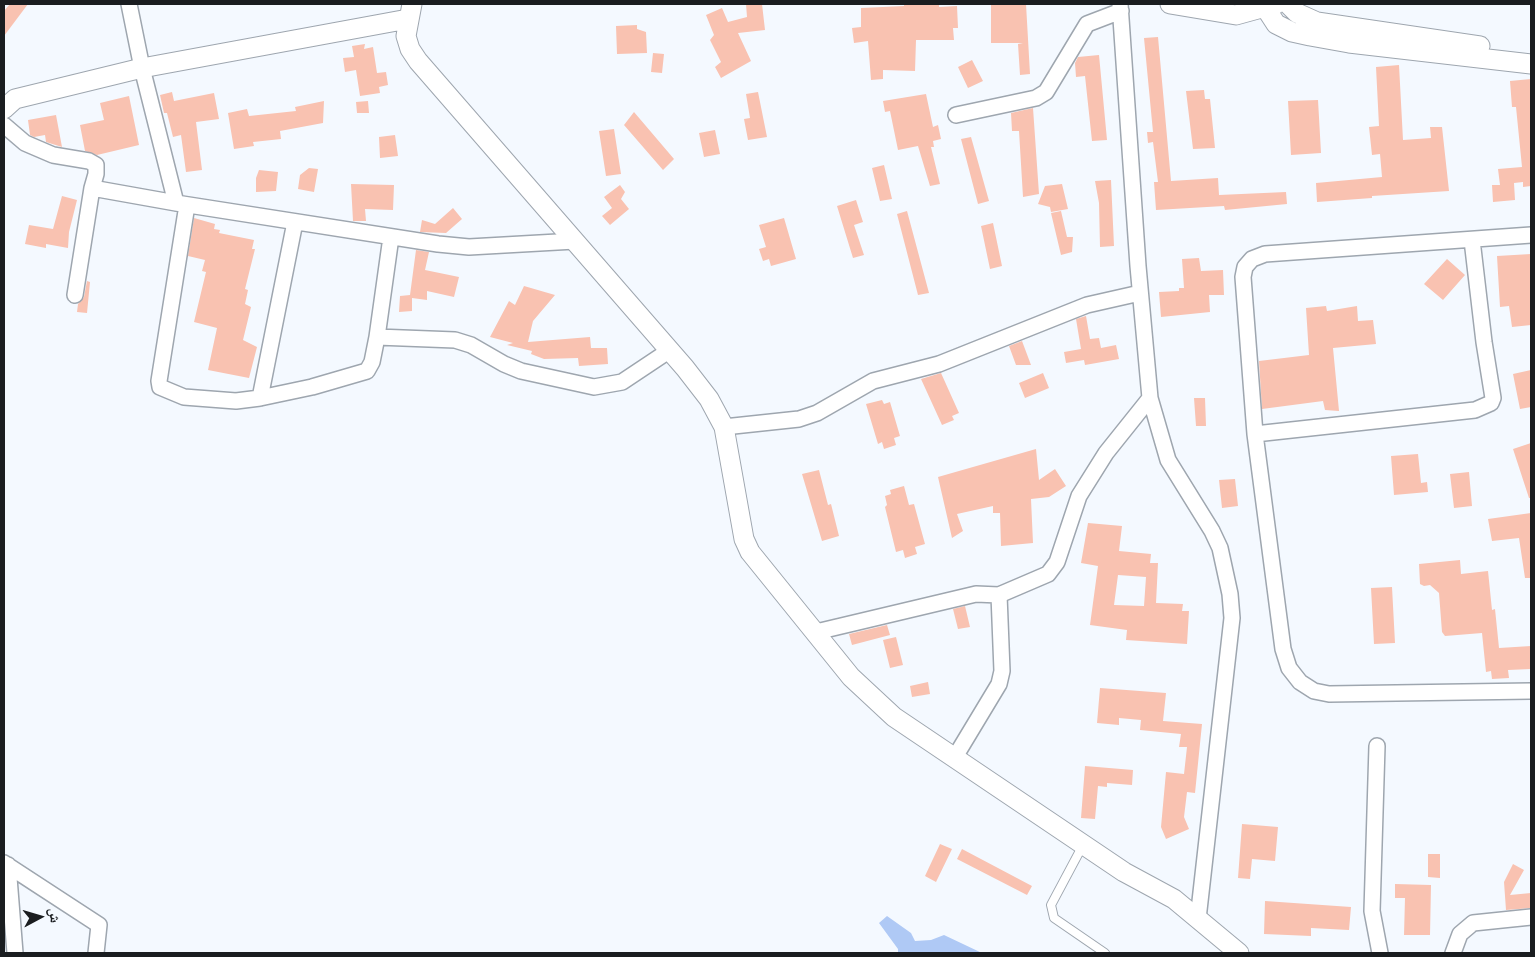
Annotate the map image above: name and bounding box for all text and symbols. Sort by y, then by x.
north arrow [15,892,65,942]
text: ش [45,907,66,924]

